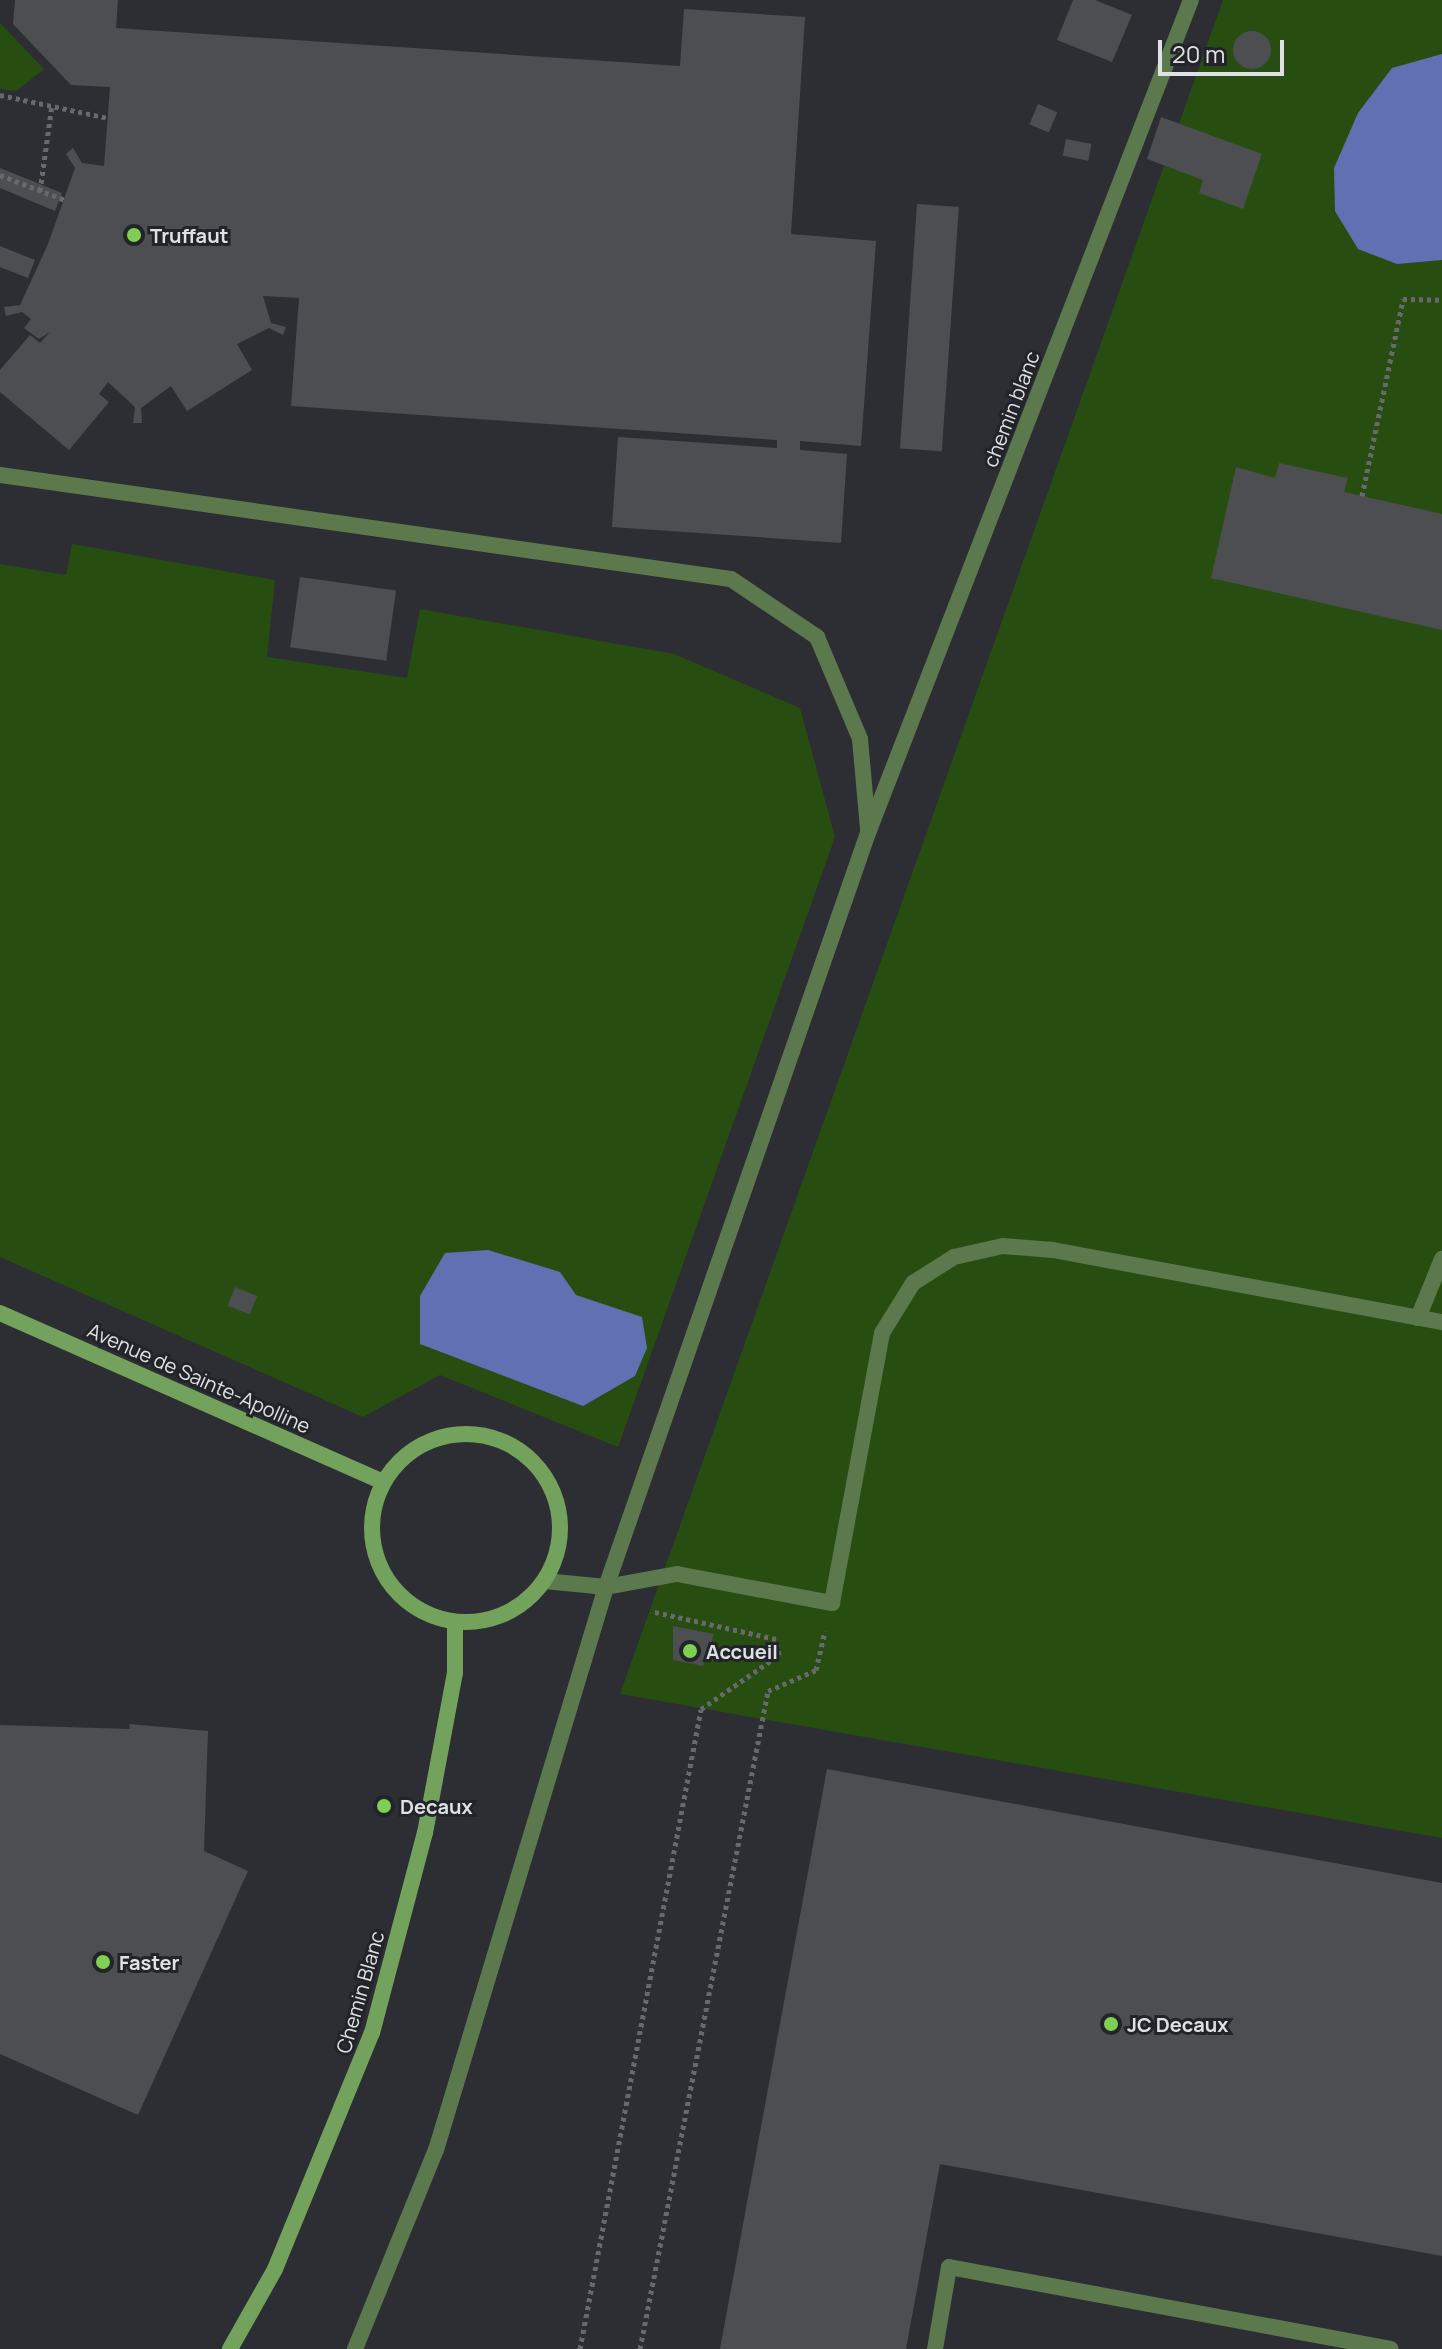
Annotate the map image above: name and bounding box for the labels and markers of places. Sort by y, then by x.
place label: Truffaut [150,223,228,247]
marker: Truffaut [125,226,143,244]
place label: Accueil [706,1639,778,1663]
marker: Accueil [681,1642,699,1660]
place label: Decaux [400,1794,473,1818]
marker: Decaux [375,1797,393,1815]
place label: Faster [119,1950,180,1974]
marker: Faster [94,1953,112,1971]
place label: JC Decaux [1127,2012,1228,2036]
marker: JC Decaux [1102,2015,1120,2033]

